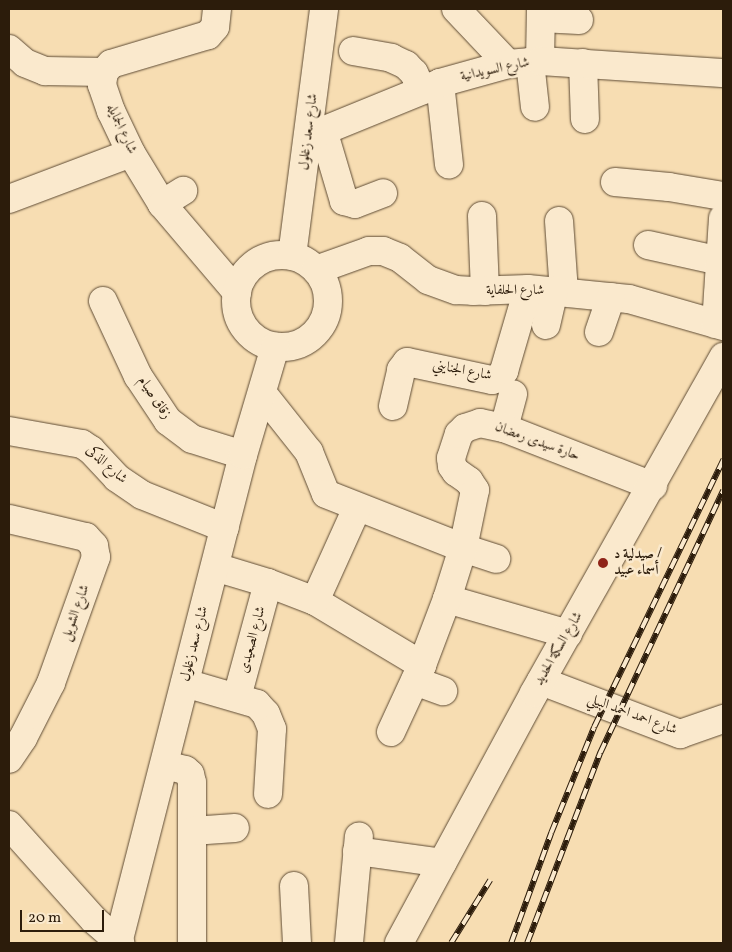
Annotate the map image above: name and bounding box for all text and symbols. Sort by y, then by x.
street label: شارع السويدانية [459,54,531,86]
street label: شارع سعد زغلول [296,93,322,171]
street label: شارع الجمايله [102,101,140,157]
street label: شارع الحلفاية [486,283,544,299]
street label: شارع الجنايني [431,357,493,385]
street label: زقاق صيام [134,373,174,423]
street label: حارة سيدى رمضان [492,419,582,465]
street label: شارع الذكى [82,442,130,488]
place label: صيدلية د / أسماء عبيد [614,547,662,580]
marker: صيدلية د / أسماء عبيد [596,556,610,570]
street label: شارع الشويل [58,583,94,643]
street label: شارع سعد زغلول [178,605,212,683]
street label: شارع الصعيدى [236,605,270,675]
street label: شارع السكة الحديد [531,609,587,689]
street label: شارع احمد احمد البيلي [585,691,679,739]
scale bar [22,900,106,932]
text: 20 m [28,908,61,929]

